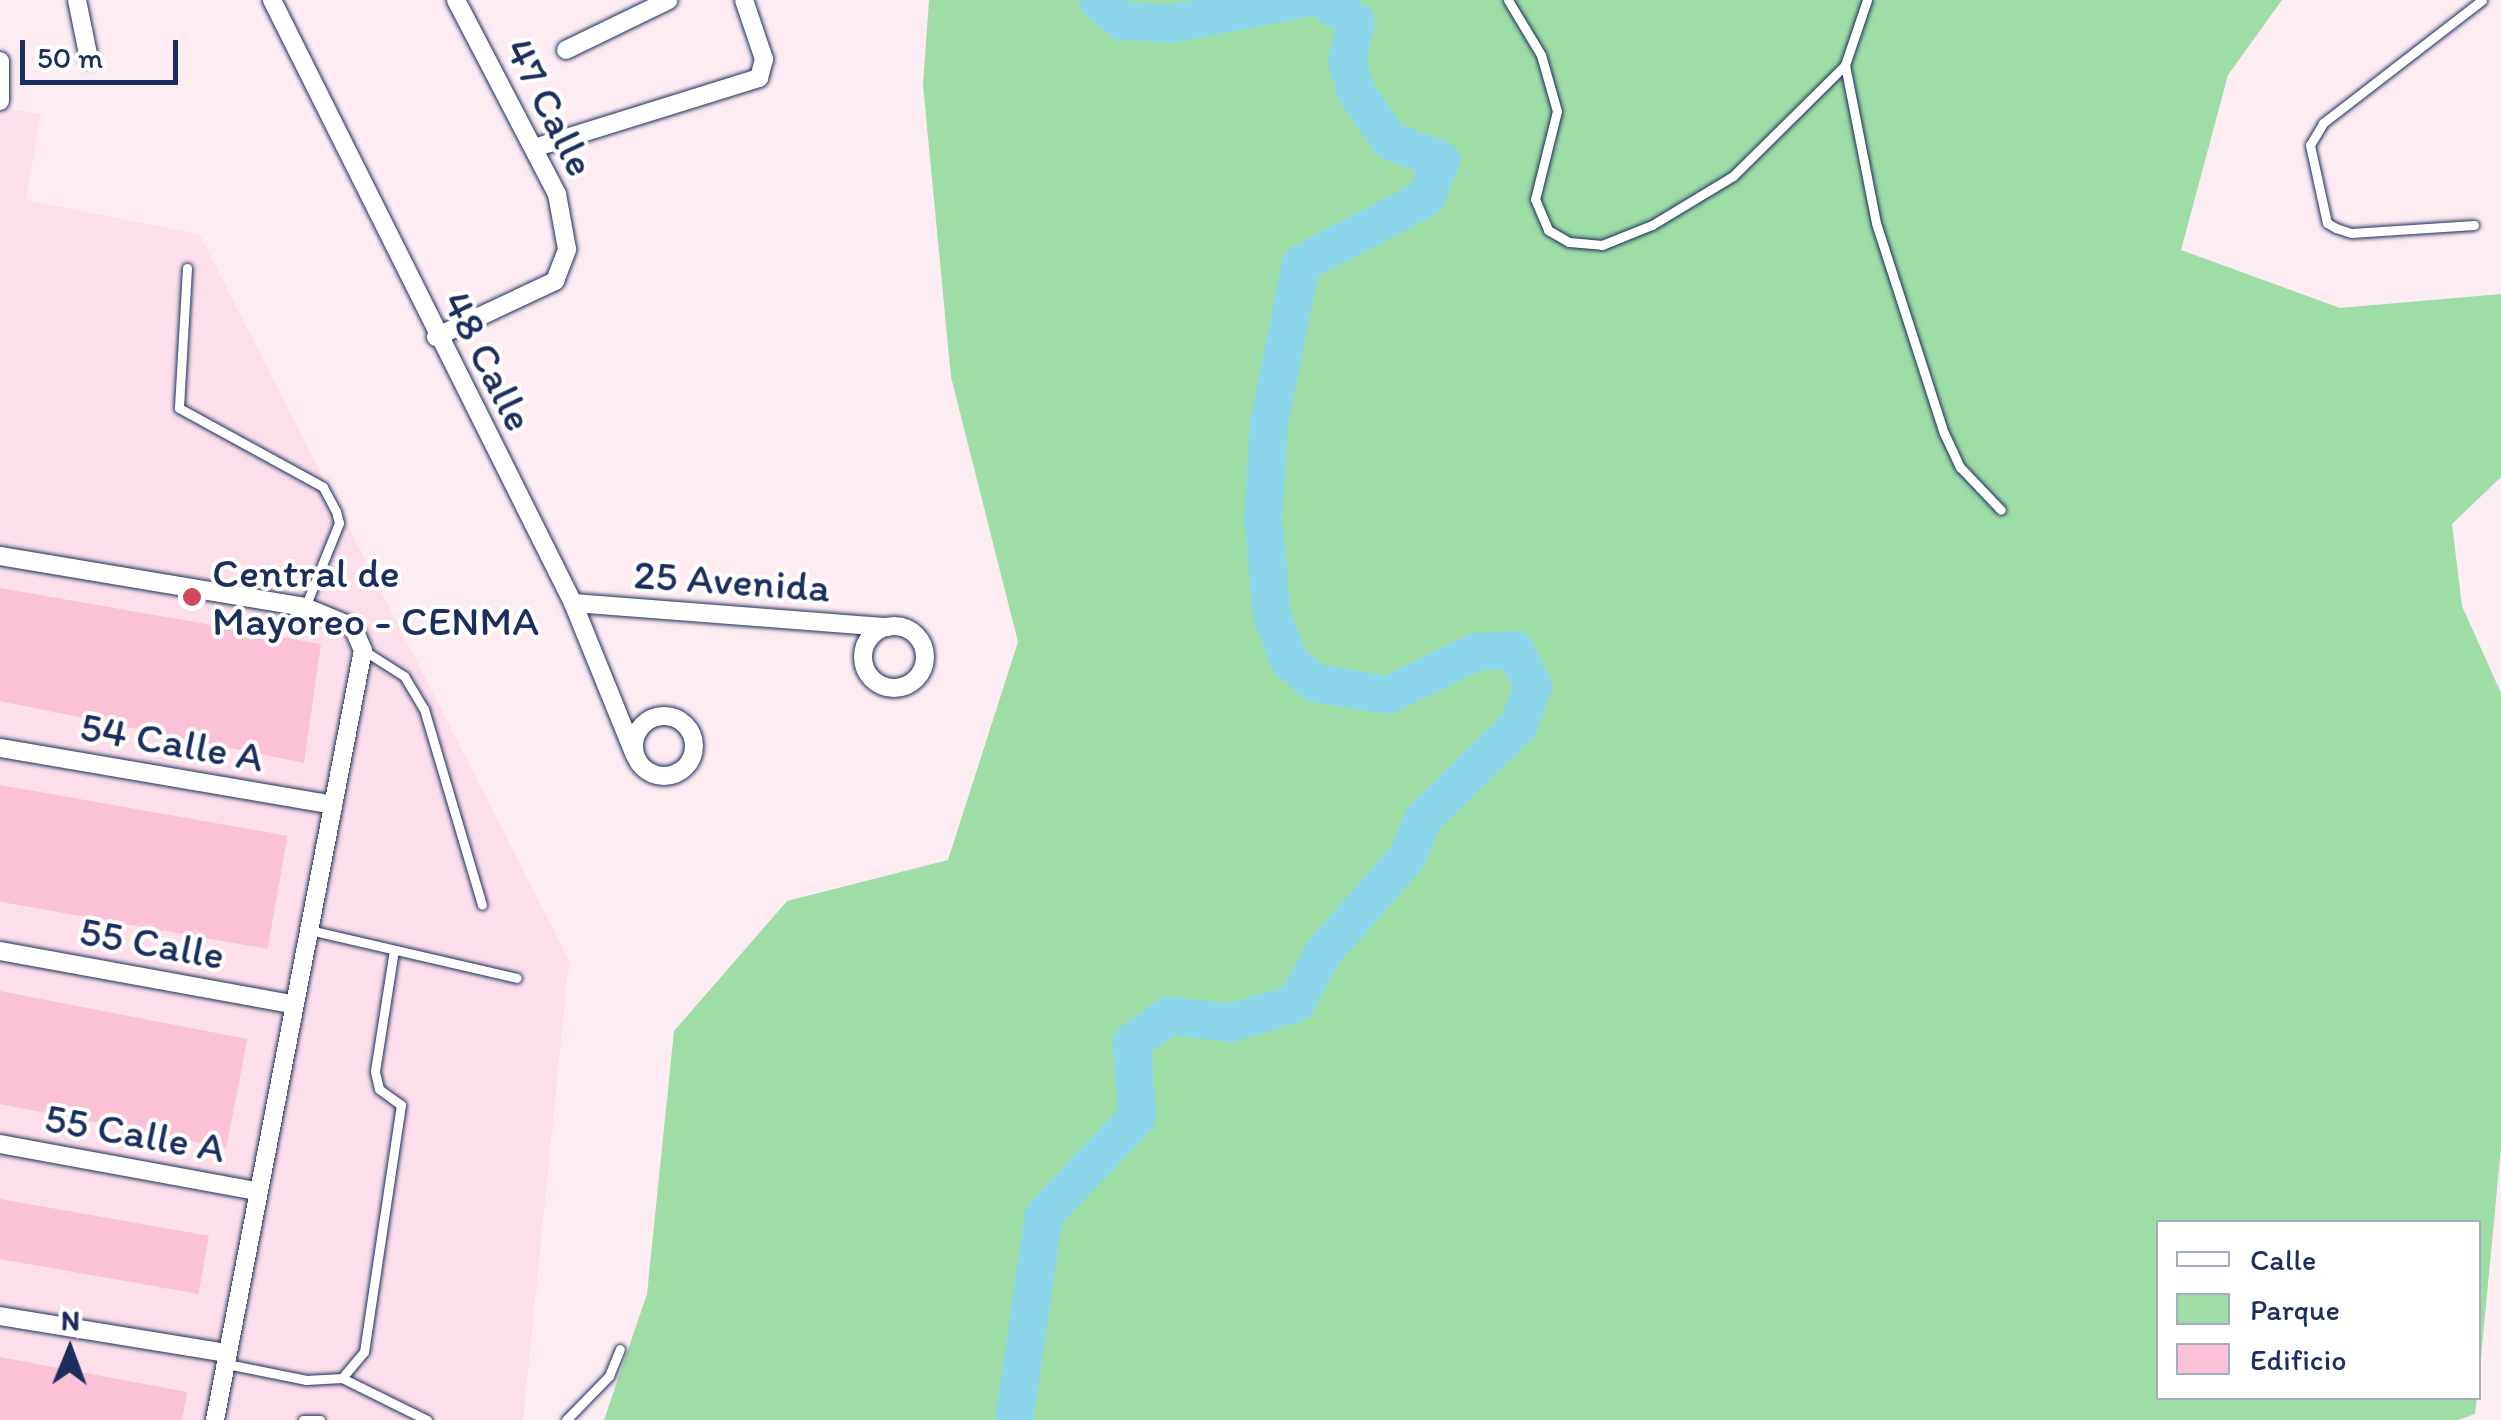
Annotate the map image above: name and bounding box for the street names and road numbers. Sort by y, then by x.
street label: 47 Calle [494,30,606,184]
street label: 48 Calle [431,283,545,439]
street label: 25 Avenida [632,549,832,613]
street label: 54 Calle A [76,701,268,783]
street label: 55 Calle [76,905,228,981]
street label: 55 Calle A [41,1092,229,1174]

